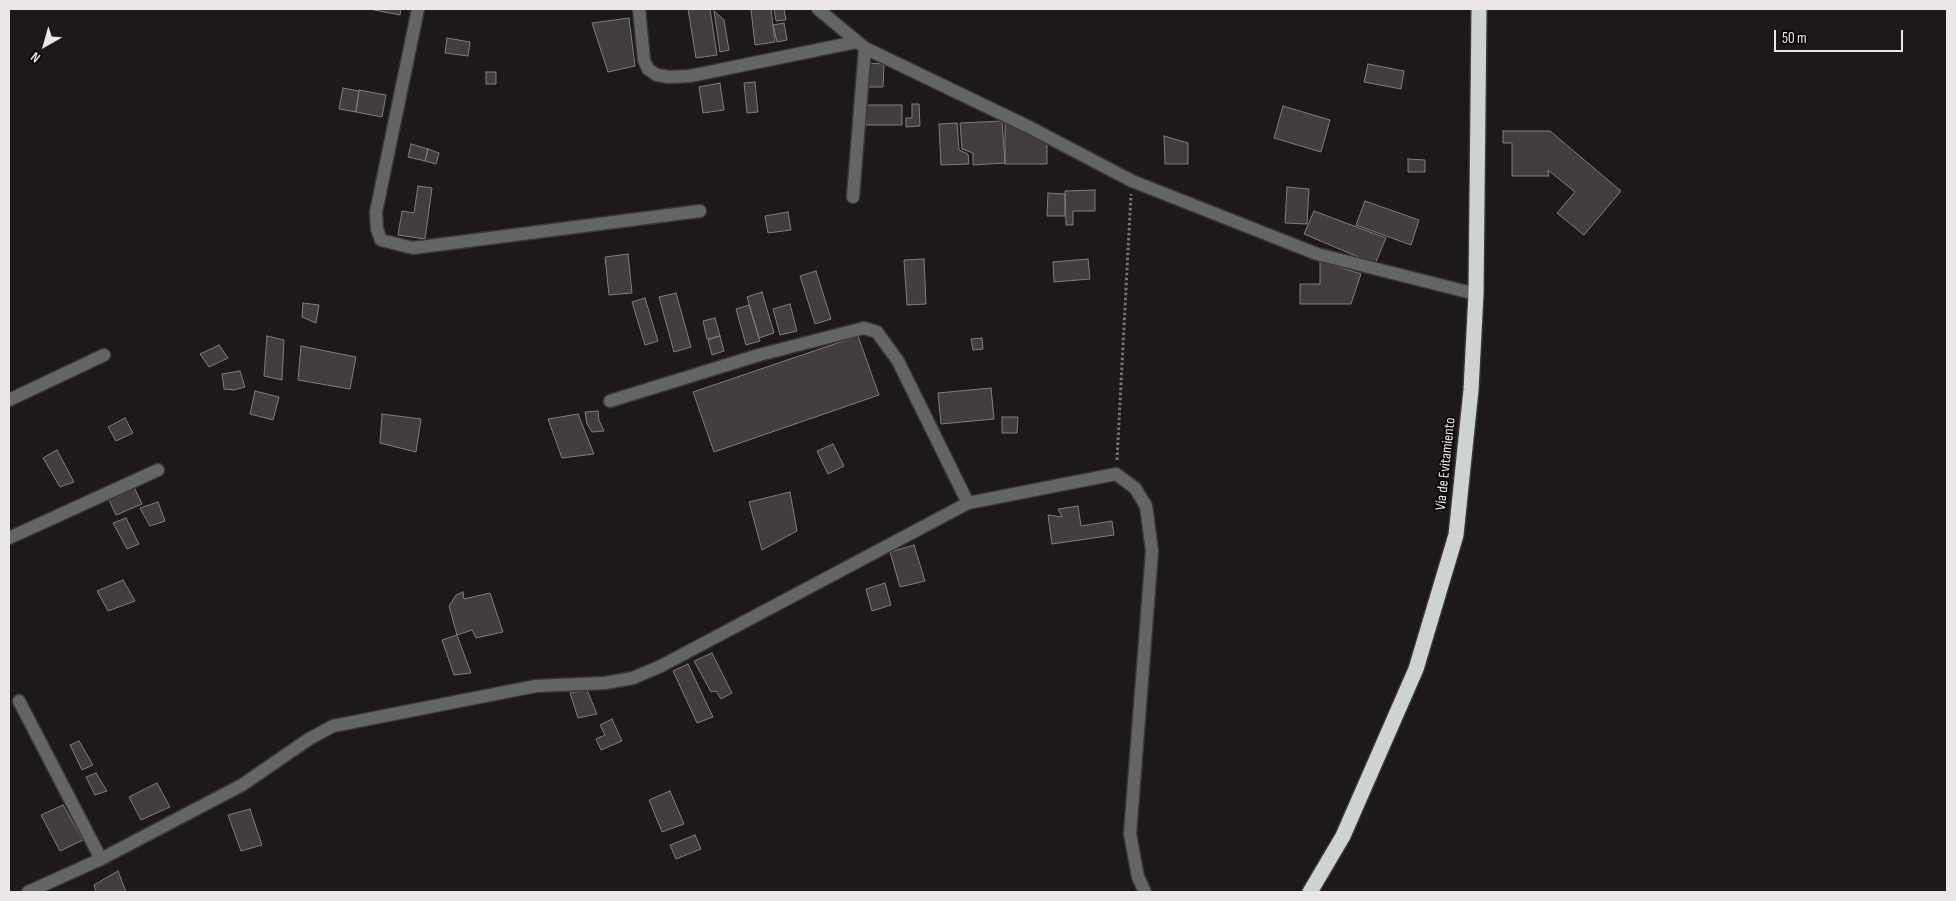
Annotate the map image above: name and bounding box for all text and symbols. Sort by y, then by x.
north arrow [20,20,70,70]
scale bar [1776,20,1905,52]
text: 50 m [1782,29,1807,48]
text: N [27,48,44,66]
street label: Vía de Evitamiento [1432,417,1460,511]

